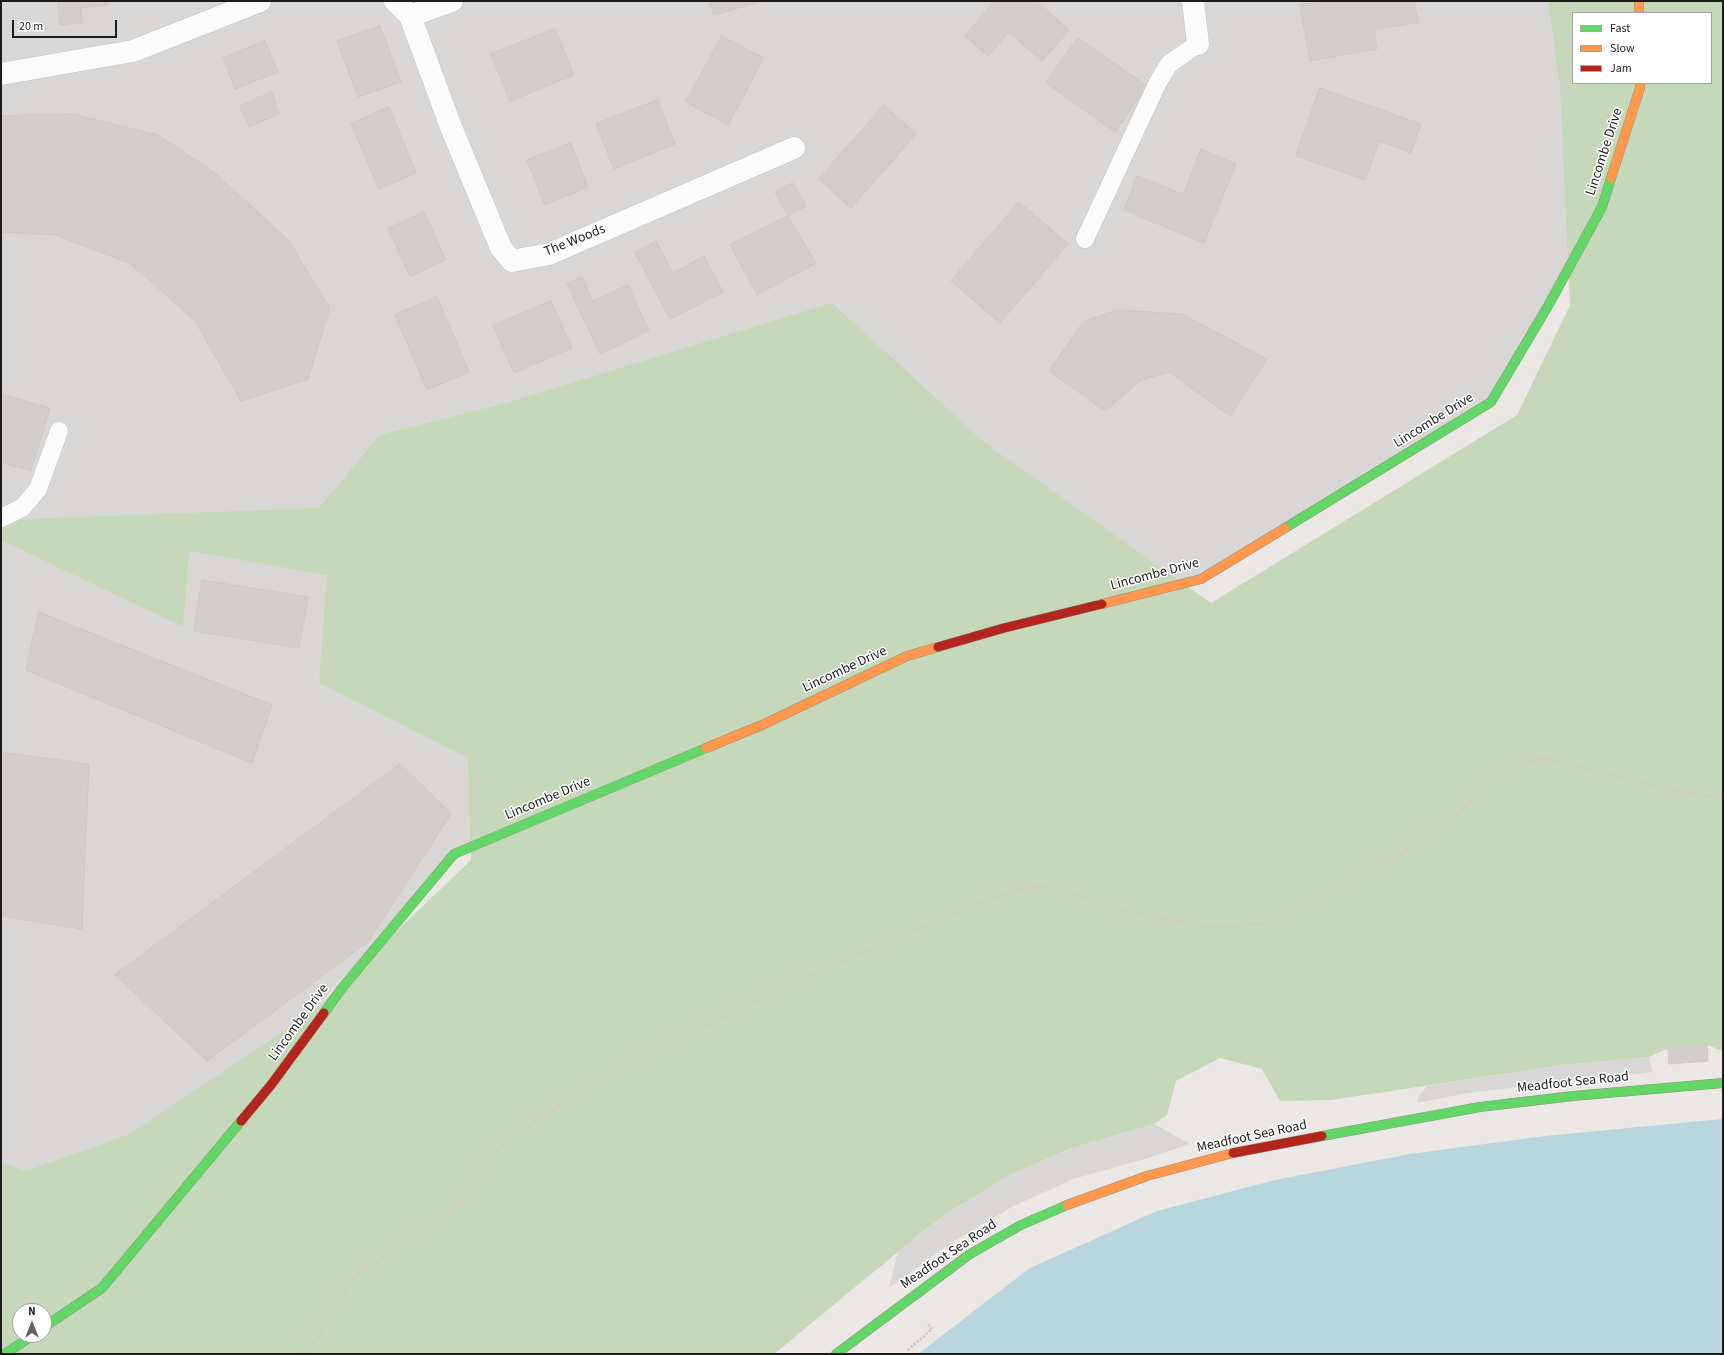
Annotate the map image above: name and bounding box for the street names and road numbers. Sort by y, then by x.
street label: Lincombe Drive [1583,106,1627,198]
street label: The Woods [542,221,608,261]
street label: Lincombe Drive [1391,390,1477,452]
street label: Lincombe Drive [1109,555,1201,595]
street label: Lincombe Drive [800,643,890,697]
street label: Lincombe Drive [503,773,593,825]
street label: Lincombe Drive [265,981,333,1065]
street label: Meadfoot Sea Road [1516,1069,1630,1097]
street label: Meadfoot Sea Road [1195,1117,1309,1157]
street label: Meadfoot Sea Road [898,1217,1000,1293]

